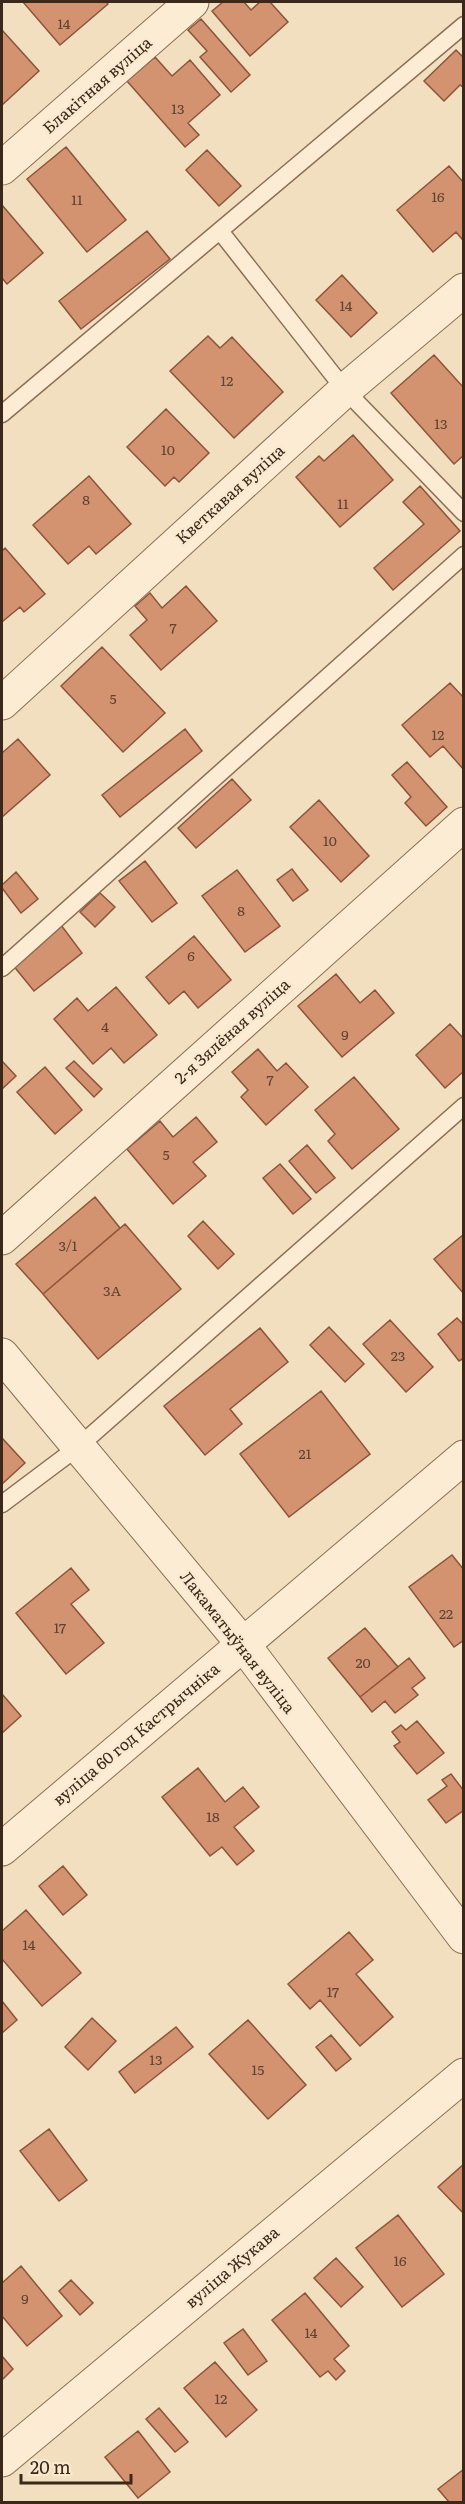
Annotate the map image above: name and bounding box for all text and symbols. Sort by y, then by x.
house number: 14 [58,13,71,33]
street label: Блакітная вуліца [36,30,156,139]
house number: 13 [171,98,185,118]
house number: 16 [431,186,445,206]
house number: 11 [71,189,83,209]
house number: 14 [340,295,353,315]
house number: 12 [221,370,233,390]
house number: 13 [434,413,448,433]
street label: Кветкавая вуліца [170,438,289,549]
house number: 10 [161,439,175,459]
house number: 8 [82,489,90,509]
house number: 11 [337,493,349,513]
house number: 7 [169,617,177,637]
house number: 5 [109,688,117,708]
house number: 12 [432,724,444,744]
house number: 10 [323,830,337,850]
house number: 8 [237,900,245,920]
house number: 6 [187,945,195,965]
street label: 2-я Зялёная вуліца [168,972,295,1089]
house number: 4 [101,1016,109,1036]
house number: 9 [341,1024,349,1044]
house number: 7 [266,1069,274,1089]
house number: 5 [162,1144,170,1164]
house number: 3/1 [59,1235,78,1255]
house number: 3А [103,1280,122,1300]
house number: 23 [391,1345,405,1365]
house number: 21 [299,1443,312,1463]
street label: Лакаматыўная вуліца [175,1565,302,1718]
house number: 22 [439,1603,453,1623]
house number: 17 [54,1617,66,1637]
house number: 20 [355,1652,371,1672]
street label: вуліца 60 год Кастрычніка [47,1656,224,1810]
house number: 18 [206,1806,220,1826]
house number: 14 [23,1934,36,1954]
house number: 17 [327,1981,339,2001]
house number: 13 [149,2049,163,2069]
house number: 15 [252,2059,264,2079]
street label: вуліца Жукава [179,2219,284,2313]
house number: 16 [393,2250,407,2270]
house number: 9 [21,2288,29,2308]
house number: 14 [305,2322,318,2342]
house number: 12 [215,2388,227,2408]
scale bar [21,2447,130,2485]
text: 20 m [30,2453,71,2480]

